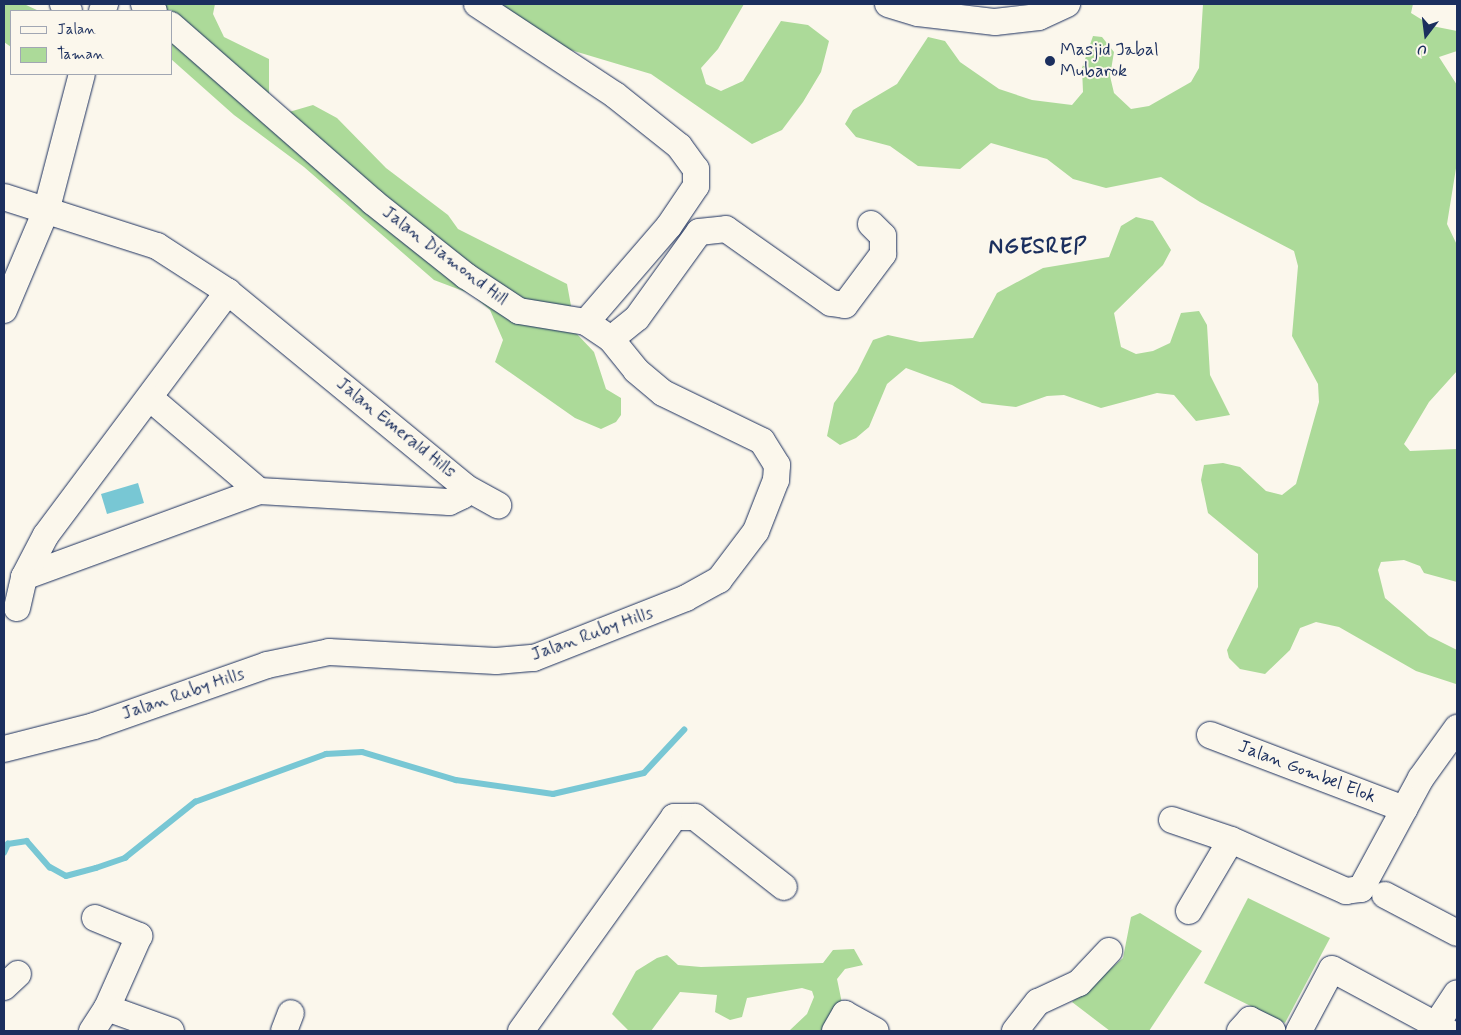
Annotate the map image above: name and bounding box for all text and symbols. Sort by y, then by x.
legend [10,10,172,75]
north arrow [1401,10,1451,60]
text: Jalan [57,20,96,40]
place label: Masjid Jabal Mubarok [1060,40,1158,82]
text: U [1415,40,1429,59]
text: Taman [57,45,105,65]
marker: Masjid Jabal Mubarok [1044,55,1056,67]
street label: Jalan Diamond Hill [378,202,512,310]
district label: NGESREP [986,235,1090,261]
street label: Jalan Emerald Hills [331,372,461,484]
street label: Jalan Ruby Hills [529,602,655,666]
street label: Jalan Ruby Hills [120,663,246,725]
street label: Jalan Gombel Elok [1234,735,1380,809]

